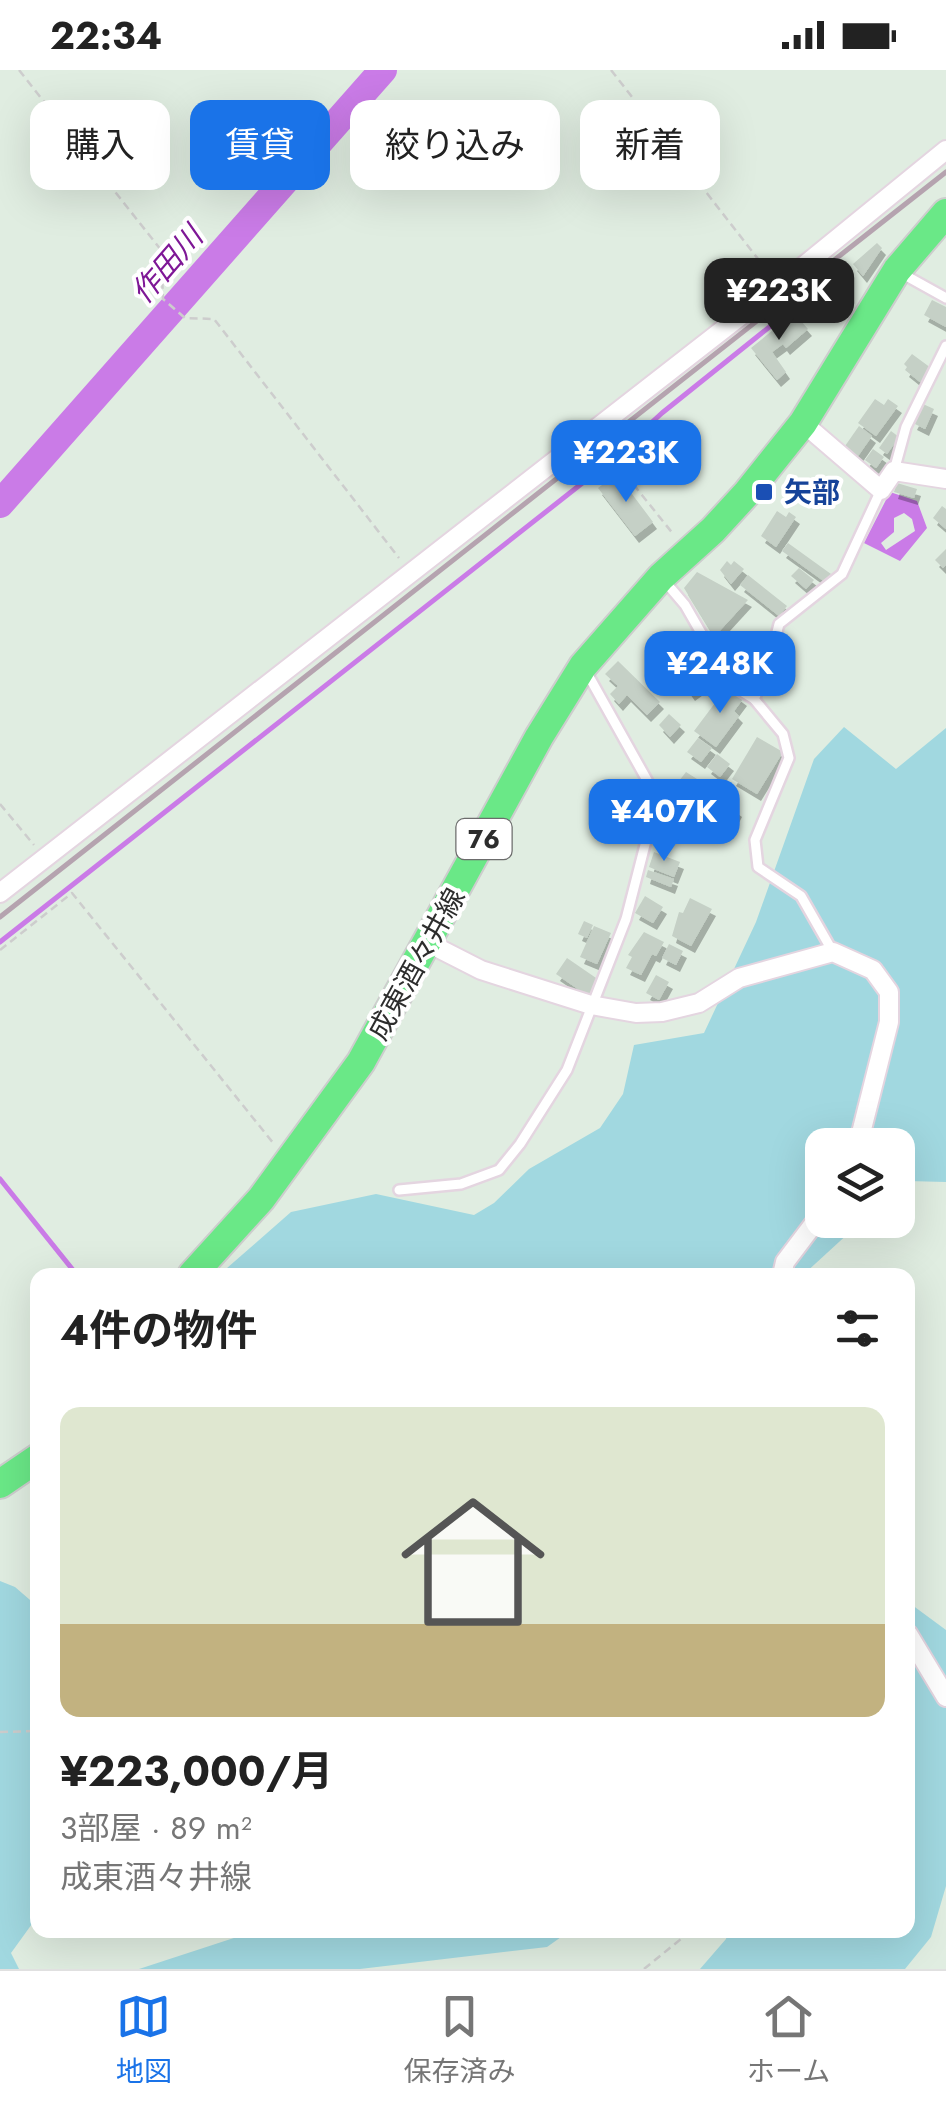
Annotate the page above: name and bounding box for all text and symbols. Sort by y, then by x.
text: 22:34 [50,8,162,63]
chip: 購入 [30,100,170,190]
chip: 賃貸 [190,100,330,190]
chip: 絞り込み [350,100,560,190]
chip: 新着 [580,100,720,190]
water label: 作田川 [121,214,214,313]
pin: ¥223K [709,258,849,343]
text: ¥223K [726,267,832,313]
pin: ¥223K [556,420,696,505]
text: ¥223K [573,429,679,475]
place label: 矢部 [784,472,840,513]
marker: 矢部 [753,481,775,503]
pin: ¥248K [650,631,790,716]
text: ¥248K [666,640,774,686]
pin: ¥407K [594,779,734,864]
text: ¥407K [611,788,717,834]
road number: 76 [456,819,512,859]
street label: 成東酒々井線 [358,881,475,1048]
map controls [805,1128,915,1238]
button: layers [805,1128,915,1238]
text: 4件の物件 [60,1300,257,1361]
icon: filters [830,1301,885,1356]
icon: home [383,1472,563,1652]
text: ¥223,000/月 [60,1741,333,1802]
text: 3部屋 · 89 m² [60,1805,252,1851]
text: 成東酒々井線 [60,1854,252,1900]
tab: 地図 [116,1989,172,2092]
tab: 保存済み [403,1989,515,2092]
tab: ホーム [747,1989,830,2092]

